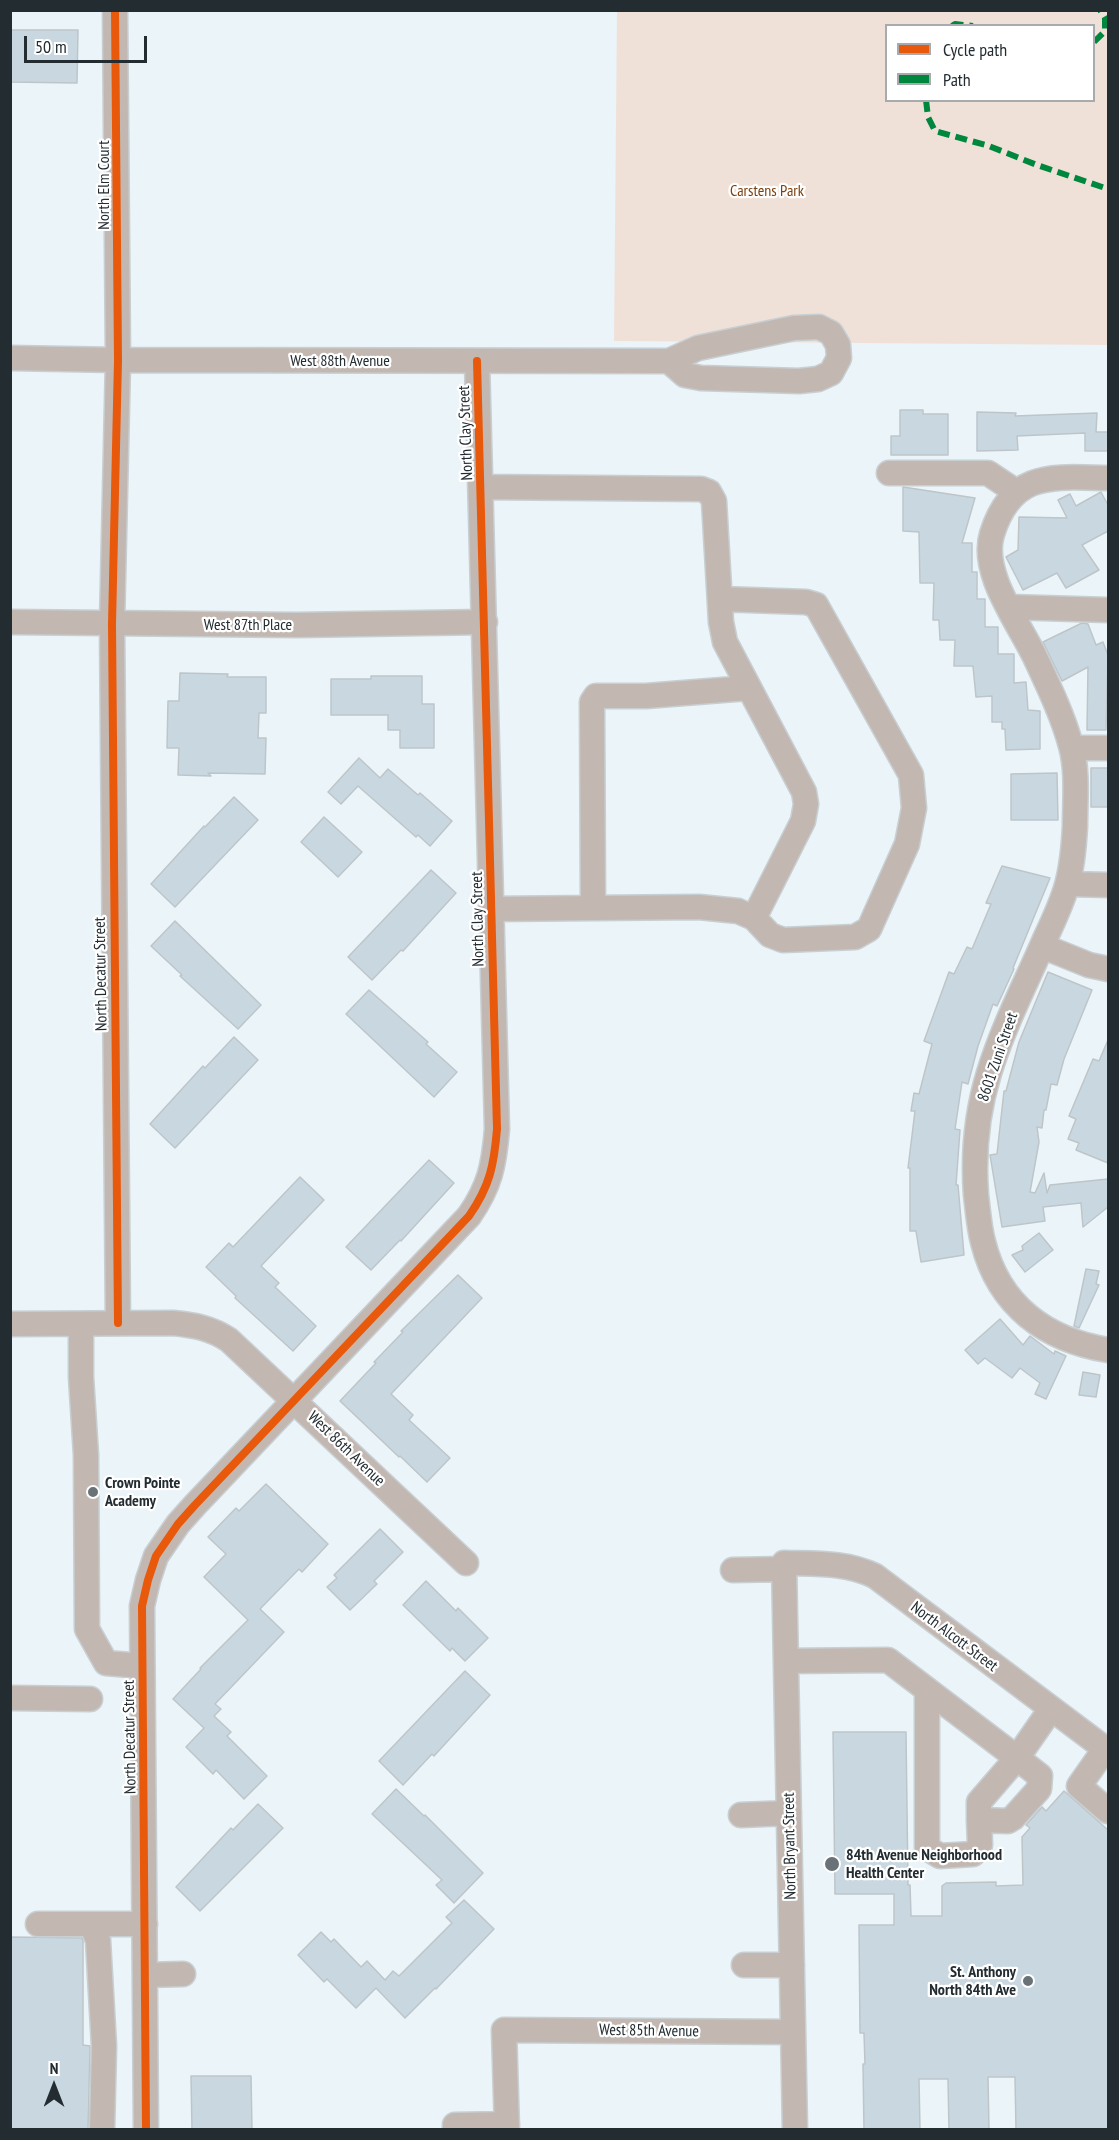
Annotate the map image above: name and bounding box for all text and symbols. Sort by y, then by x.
scale bar [27,24,150,62]
legend [885,24,1095,102]
text: 50 m [35,35,67,58]
text: Cycle path [943,38,1007,61]
text: Path [943,68,971,91]
street label: North Elm Court [94,140,114,230]
park label: Carstens Park [730,181,804,201]
street label: West 88th Avenue [290,351,390,371]
street label: North Clay Street [455,385,477,481]
street label: West 87th Place [204,615,292,635]
street label: North Clay Street [468,871,488,967]
street label: North Decatur Street [90,917,112,1031]
street label: 8601 Zuni Street [974,1010,1022,1104]
street label: West 86th Avenue [303,1407,389,1491]
place label: Crown Pointe Academy [105,1473,180,1511]
marker: Crown Pointe Academy [86,1485,100,1499]
street label: North Alcott Street [907,1598,1001,1676]
street label: North Decatur Street [119,1680,141,1794]
street label: North Bryant Street [779,1792,801,1900]
place label: 84th Avenue Neighborhood Health Center [846,1845,1002,1883]
marker: 84th Avenue Neighborhood Health Center [823,1855,841,1873]
place label: St. Anthony North 84th Ave [929,1962,1016,2000]
marker: St. Anthony North 84th Ave [1021,1974,1035,1988]
street label: West 85th Avenue [599,2021,699,2041]
north arrow [24,2056,84,2116]
text: N [50,2058,58,2078]

